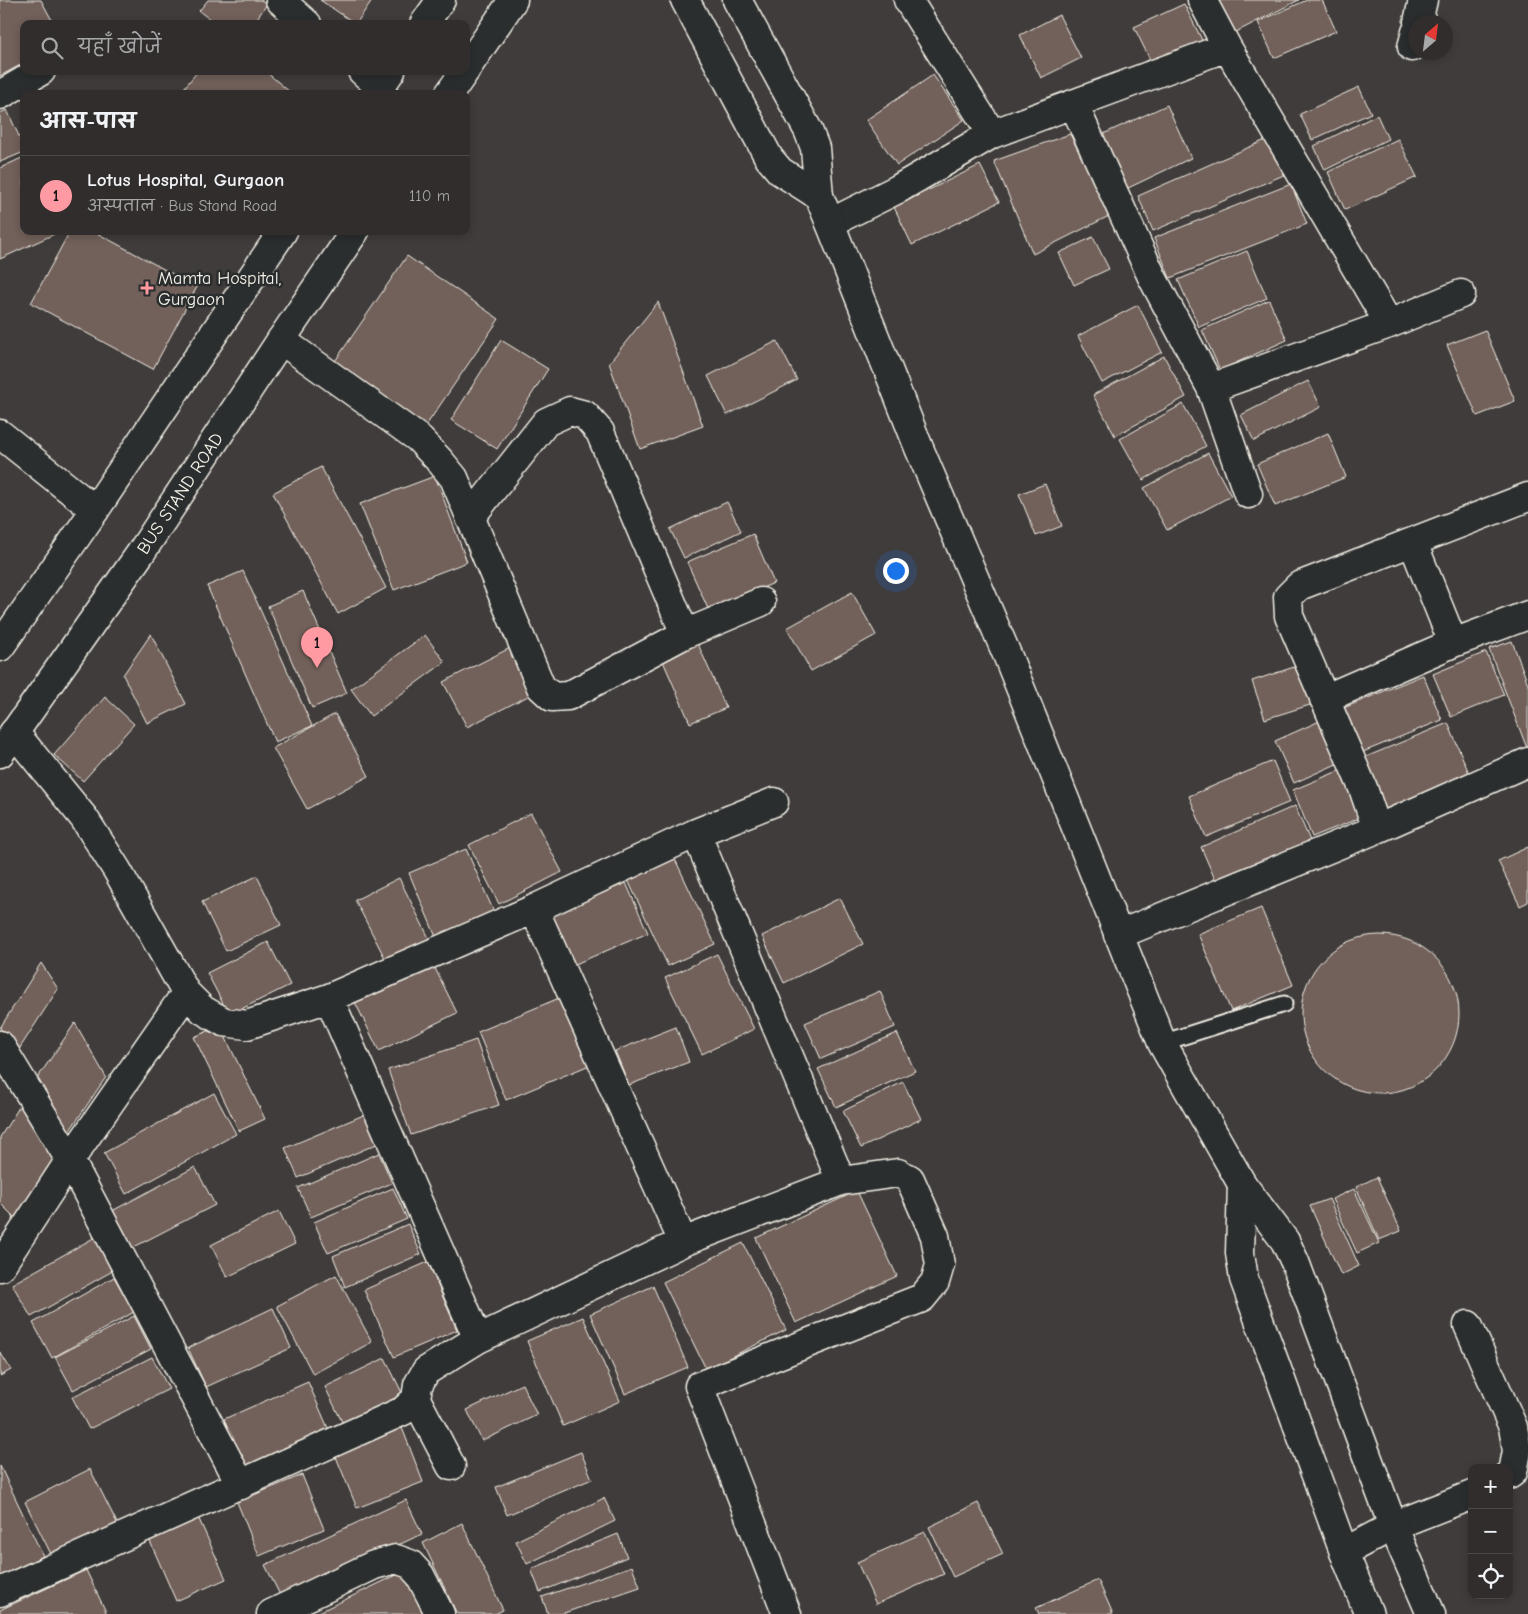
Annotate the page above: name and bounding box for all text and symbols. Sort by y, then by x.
north arrow [1408,15,1453,60]
search box [20,20,470,75]
icon: search [38,34,66,62]
text: यहाँ खोजें [78,36,161,58]
text: आस-पास [40,109,136,133]
text: Lotus Hospital, Gurgaon [87,169,284,191]
text: 1 [53,187,59,205]
text: 110 m [409,187,450,205]
text: अस्पताल · Bus Stand Road [87,197,277,215]
place label: Mamta Hospital, Gurgaon [158,268,282,310]
marker: Mamta Hospital, Gurgaon [140,281,154,295]
street label: BUS STAND ROAD [133,429,228,558]
your location [883,558,909,584]
pin: 1 [301,627,333,668]
map controls [1468,1464,1513,1599]
button: + [1468,1464,1513,1509]
button: − [1468,1509,1513,1554]
button: locate [1468,1554,1513,1599]

